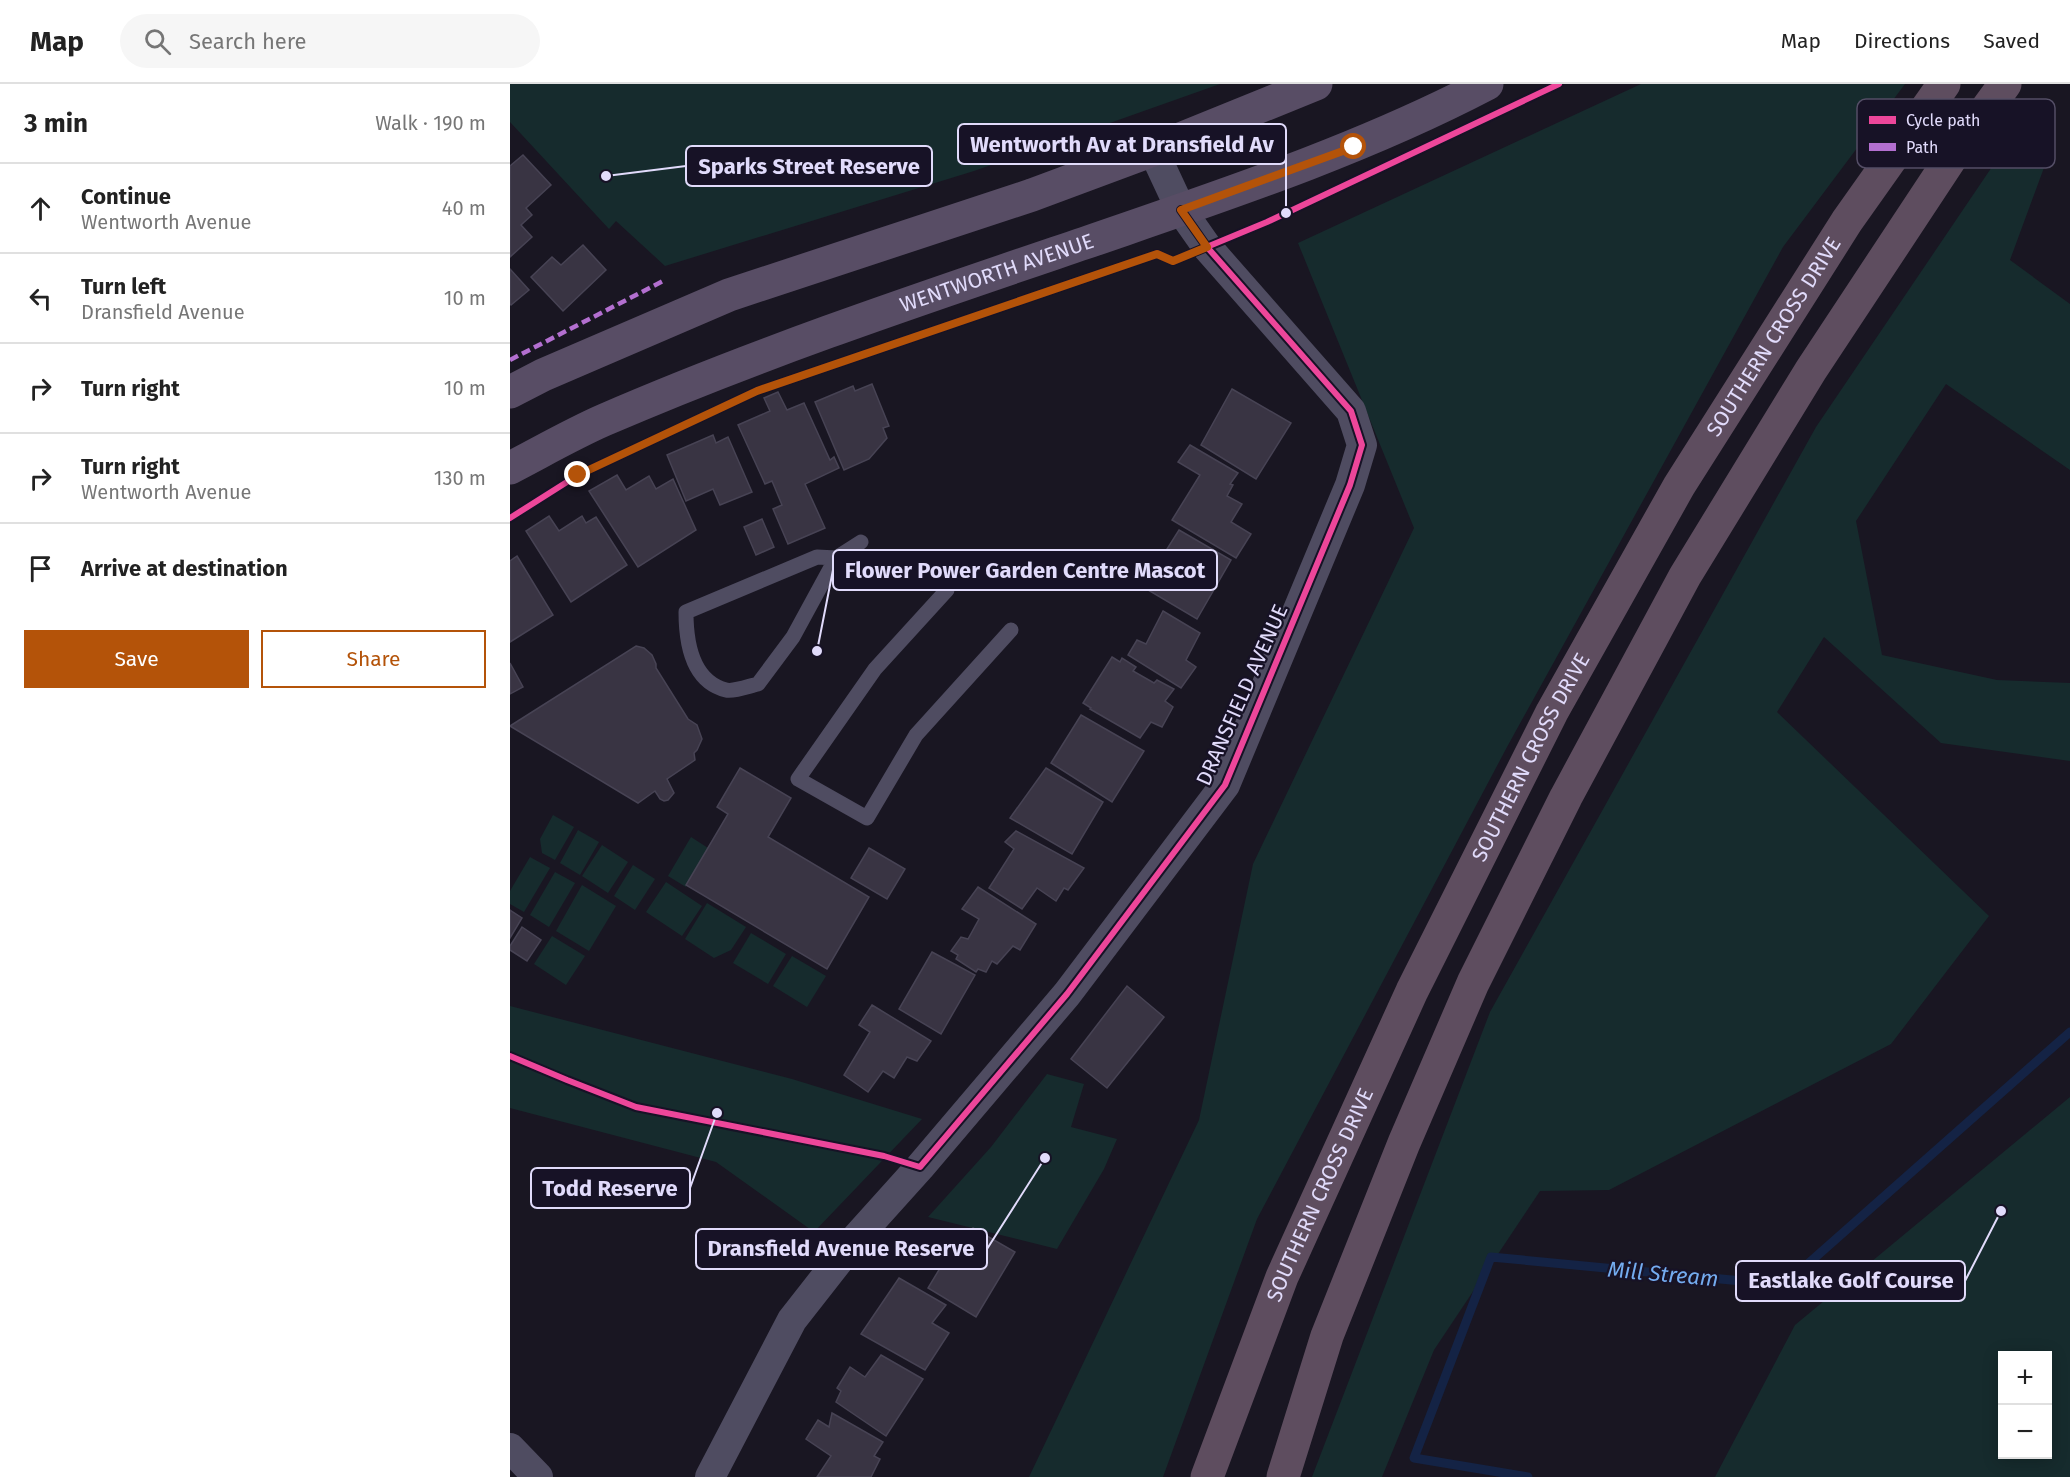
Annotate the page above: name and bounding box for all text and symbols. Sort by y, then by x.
search box [120,14,540,68]
text: Map [30,25,84,58]
icon: search [141,25,174,58]
text: Search here [189,28,307,55]
text: Map [1781,28,1821,54]
text: Directions [1854,28,1950,54]
text: Saved [1983,28,2040,54]
legend [1857,99,2055,168]
text: 3 min [24,108,88,139]
text: Walk · 190 m [375,111,486,135]
text: Cycle path [1906,111,1980,130]
callout: Wentworth Av at Dransfield Av [958,124,1286,164]
text: Wentworth Av at Dransfield Av [970,131,1275,158]
route start [1340,133,1366,159]
text: Path [1906,138,1938,157]
callout: Sparks Street Reserve [686,146,932,186]
text: Sparks Street Reserve [698,153,920,180]
text: Continue [81,183,171,210]
icon: ahead [24,192,57,225]
text: 40 m [442,196,486,220]
text: Wentworth Avenue [81,210,252,234]
street label: WENTWORTH AVENUE [896,228,1097,318]
street label: SOUTHERN CROSS DRIVE [1701,232,1847,441]
text: Turn left [81,273,166,300]
icon: left [24,282,57,315]
text: 10 m [444,286,486,310]
text: Dransfield Avenue [81,300,245,324]
icon: right [24,372,57,405]
text: Turn right [81,375,180,402]
text: 10 m [444,376,486,400]
text: Turn right [81,453,180,480]
route end [564,461,590,487]
icon: right [24,462,57,495]
text: 130 m [434,466,486,490]
text: Wentworth Avenue [81,480,252,504]
callout: Flower Power Garden Centre Mascot [833,550,1217,590]
icon: arrive [24,552,57,585]
text: Arrive at destination [81,555,288,582]
text: Flower Power Garden Centre Mascot [845,557,1206,584]
street label: DRANSFIELD AVENUE [1190,600,1294,790]
button: Save [24,630,249,688]
button: Share [261,630,486,688]
street label: SOUTHERN CROSS DRIVE [1466,648,1596,866]
street label: SOUTHERN CROSS DRIVE [1261,1084,1379,1305]
callout: Todd Reserve [531,1168,690,1208]
text: Todd Reserve [542,1175,678,1202]
callout: Dransfield Avenue Reserve [696,1229,987,1269]
text: Dransfield Avenue Reserve [707,1235,975,1262]
water label: Mill Stream [1606,1256,1720,1292]
callout: Eastlake Golf Course [1736,1261,1965,1301]
text: Eastlake Golf Course [1748,1267,1954,1294]
map controls [1998,1351,2052,1459]
button: + [1998,1351,2052,1405]
button: − [1998,1405,2052,1459]

